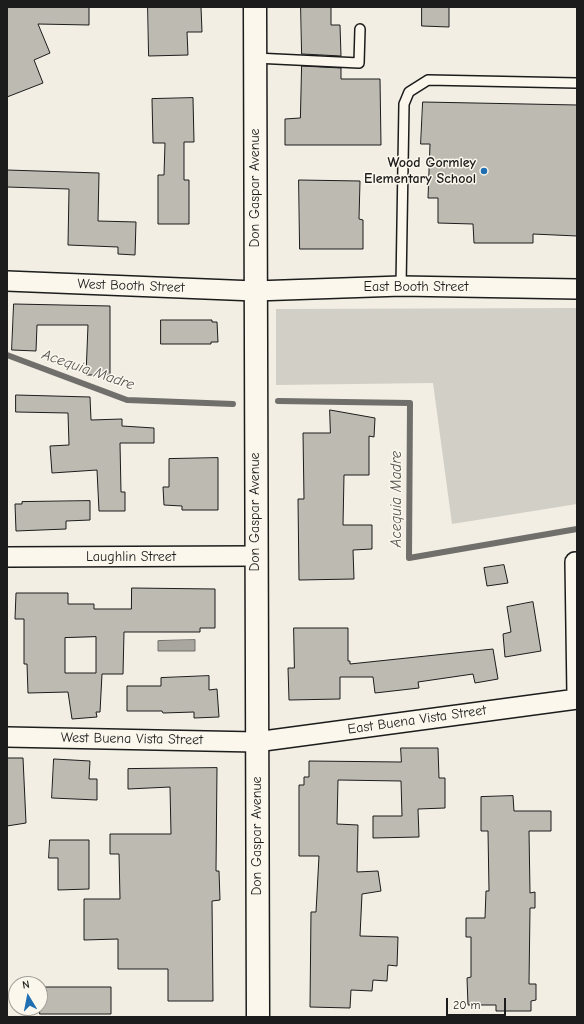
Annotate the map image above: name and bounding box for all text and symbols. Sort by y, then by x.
street label: Don Gaspar Avenue [247,128,263,248]
place label: Wood Gormley Elementary School [364,155,476,188]
marker: Wood Gormley Elementary School [479,166,489,176]
street label: West Booth Street [77,276,185,296]
street label: East Booth Street [364,279,468,295]
water label: Acequia Madre [39,346,137,394]
water label: Acequia Madre [388,451,406,547]
street label: Don Gaspar Avenue [247,452,263,572]
street label: Laughlin Street [86,549,176,565]
street label: East Buena Vista Street [347,702,487,738]
street label: West Buena Vista Street [61,729,203,749]
street label: Don Gaspar Avenue [249,776,265,896]
north arrow [8,976,48,1016]
text: N [21,978,31,992]
scale bar [448,990,508,1016]
text: 20 m [453,998,481,1012]

